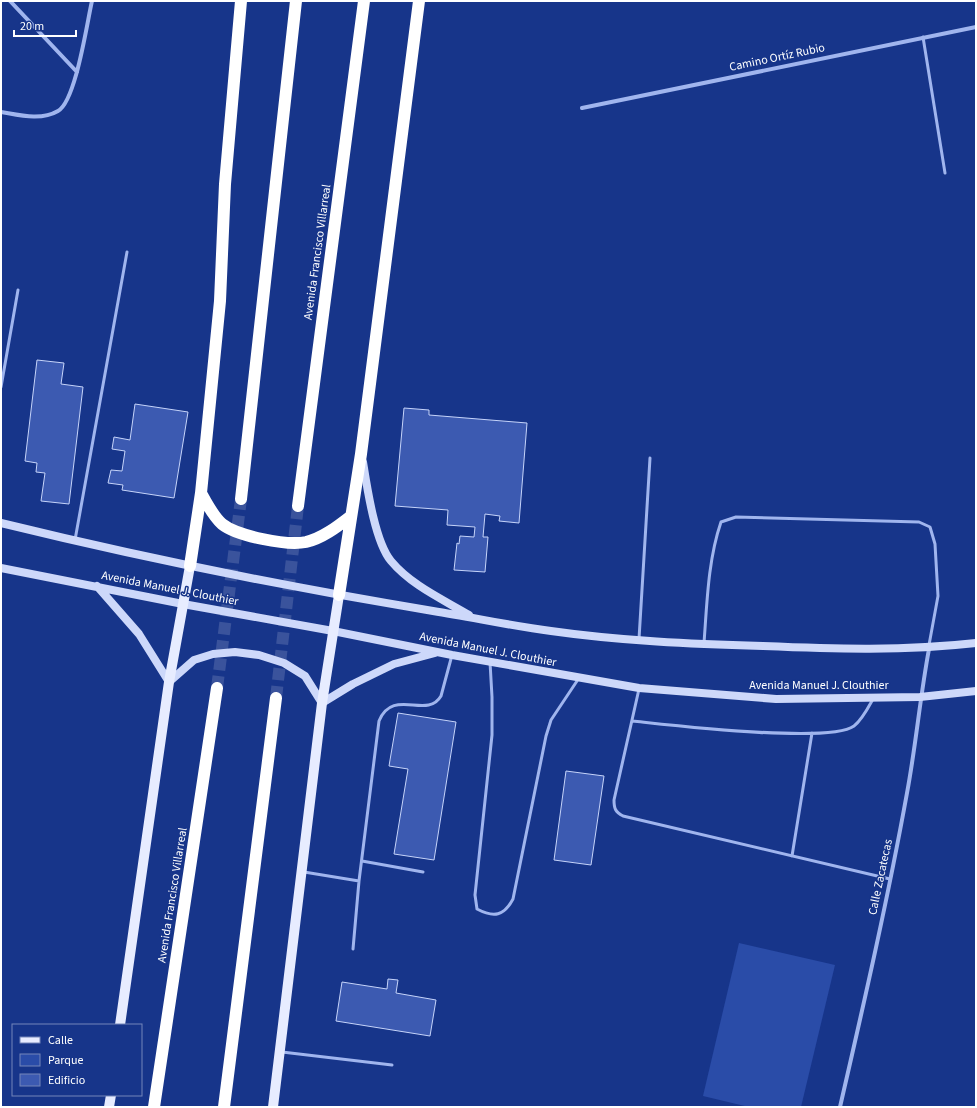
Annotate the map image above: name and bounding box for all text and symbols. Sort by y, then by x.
scale bar [14,12,76,38]
text: 20 m [20,18,44,35]
street label: Camino Ortíz Rubio [728,39,826,76]
street label: Avenida Francisco Villarreal [300,183,335,321]
street label: Avenida Manuel J. Clouthier [100,567,241,610]
street label: Avenida Manuel J. Clouthier [418,628,559,671]
street label: Avenida Manuel J. Clouthier [749,677,889,694]
street label: Avenida Francisco Villarreal [153,826,192,964]
street label: Calle Zacatecas [864,838,897,917]
legend [12,1024,142,1096]
text: Calle [48,1032,73,1049]
text: Parque [48,1052,84,1069]
text: Edificio [48,1072,85,1089]

